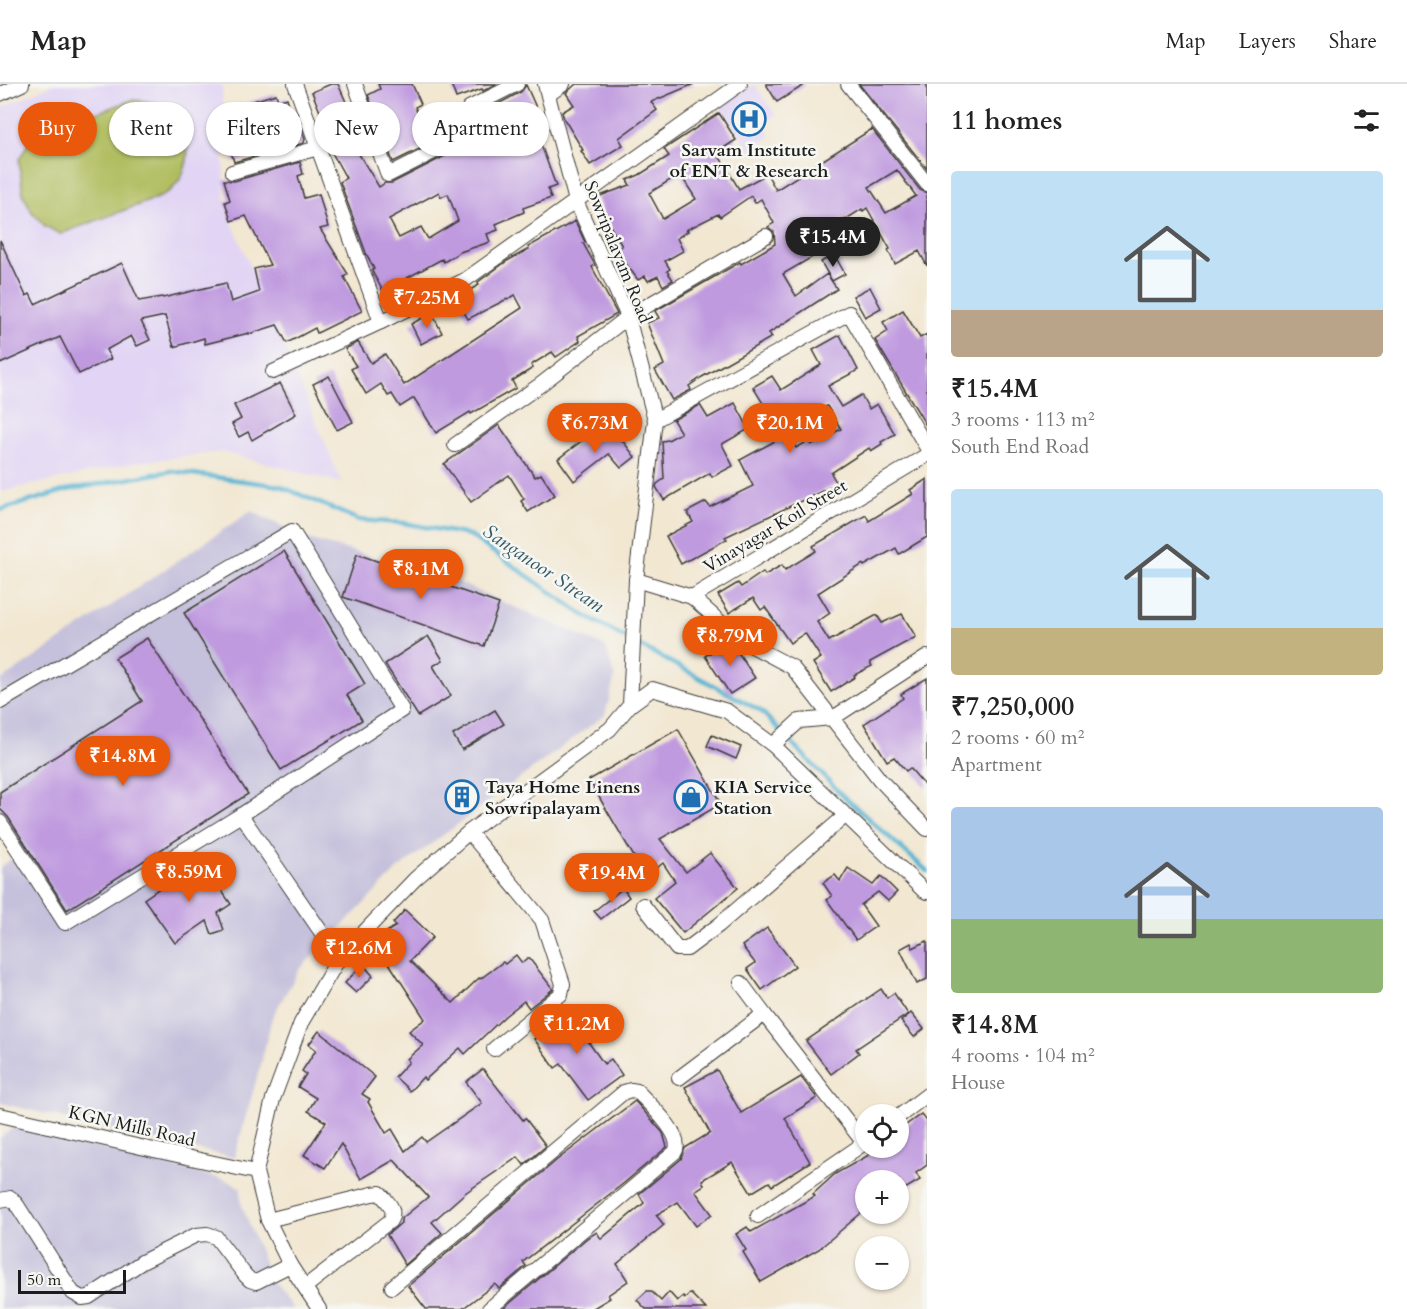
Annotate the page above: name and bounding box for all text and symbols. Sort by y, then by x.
text: Map [30,22,87,60]
text: Map [1166,27,1206,56]
text: Layers [1239,27,1296,56]
text: Share [1329,27,1377,56]
hospital icon: Sarvam Institute of ENT & Research [731,101,767,137]
chip: Buy [18,102,97,156]
chip: Rent [109,102,194,156]
chip: Filters [206,102,302,156]
chip: New [314,102,400,156]
chip: Apartment [412,102,549,156]
text: 11 homes [951,103,1062,138]
icon: filters [1350,104,1383,137]
place label: Sarvam Institute of ENT & Research [669,138,829,184]
street label: Sowripalayam Road [578,177,658,327]
icon: home [1113,210,1221,318]
pin: ₹15.4M [784,217,882,268]
text: ₹15.4M [799,223,867,250]
pin: ₹7.25M [378,278,476,329]
text: ₹7.25M [393,284,461,311]
text: ₹15.4M [951,371,1039,406]
pin: ₹6.73M [546,403,644,454]
pin: ₹20.1M [741,403,839,454]
text: 3 rooms · 113 m² [951,406,1095,433]
text: ₹6.73M [561,409,629,436]
text: ₹20.1M [756,409,824,436]
text: South End Road [951,433,1089,460]
street label: Vinayagar Koil Street [699,473,852,579]
water label: Sanganoor Stream [478,518,610,619]
icon: home [1113,528,1221,636]
pin: ₹8.1M [379,549,463,600]
text: ₹8.1M [392,555,450,582]
pin: ₹8.79M [681,616,779,667]
text: ₹8.79M [696,622,764,649]
text: ₹7,250,000 [951,689,1074,724]
text: 2 rooms · 60 m² [951,724,1084,751]
pin: ₹14.8M [74,736,172,787]
text: ₹14.8M [89,742,157,769]
text: Apartment [951,751,1042,778]
place label: Taya Home Linens Sowripalayam [485,775,640,821]
place label: KIA Service Station [714,775,812,821]
building icon: Taya Home Linens Sowripalayam [444,779,480,815]
shop icon: KIA Service Station [673,779,709,815]
icon: home [1113,846,1221,954]
pin: ₹8.59M [140,852,238,903]
pin: ₹19.4M [563,853,661,904]
text: ₹8.59M [155,858,223,885]
text: ₹19.4M [578,859,646,886]
pin: ₹12.6M [310,928,408,979]
text: ₹12.6M [325,934,393,961]
pin: ₹11.2M [528,1004,626,1055]
text: ₹14.8M [951,1007,1039,1042]
text: ₹11.2M [543,1010,611,1037]
text: 4 rooms · 104 m² [951,1042,1095,1069]
text: House [951,1069,1005,1096]
street label: KGN Mills Road [66,1100,198,1153]
map controls [855,1104,909,1290]
button: locate [855,1104,909,1158]
button: + [855,1170,909,1224]
button: − [855,1236,909,1290]
scale bar [18,1267,126,1294]
text: 50 m [27,1269,61,1291]

